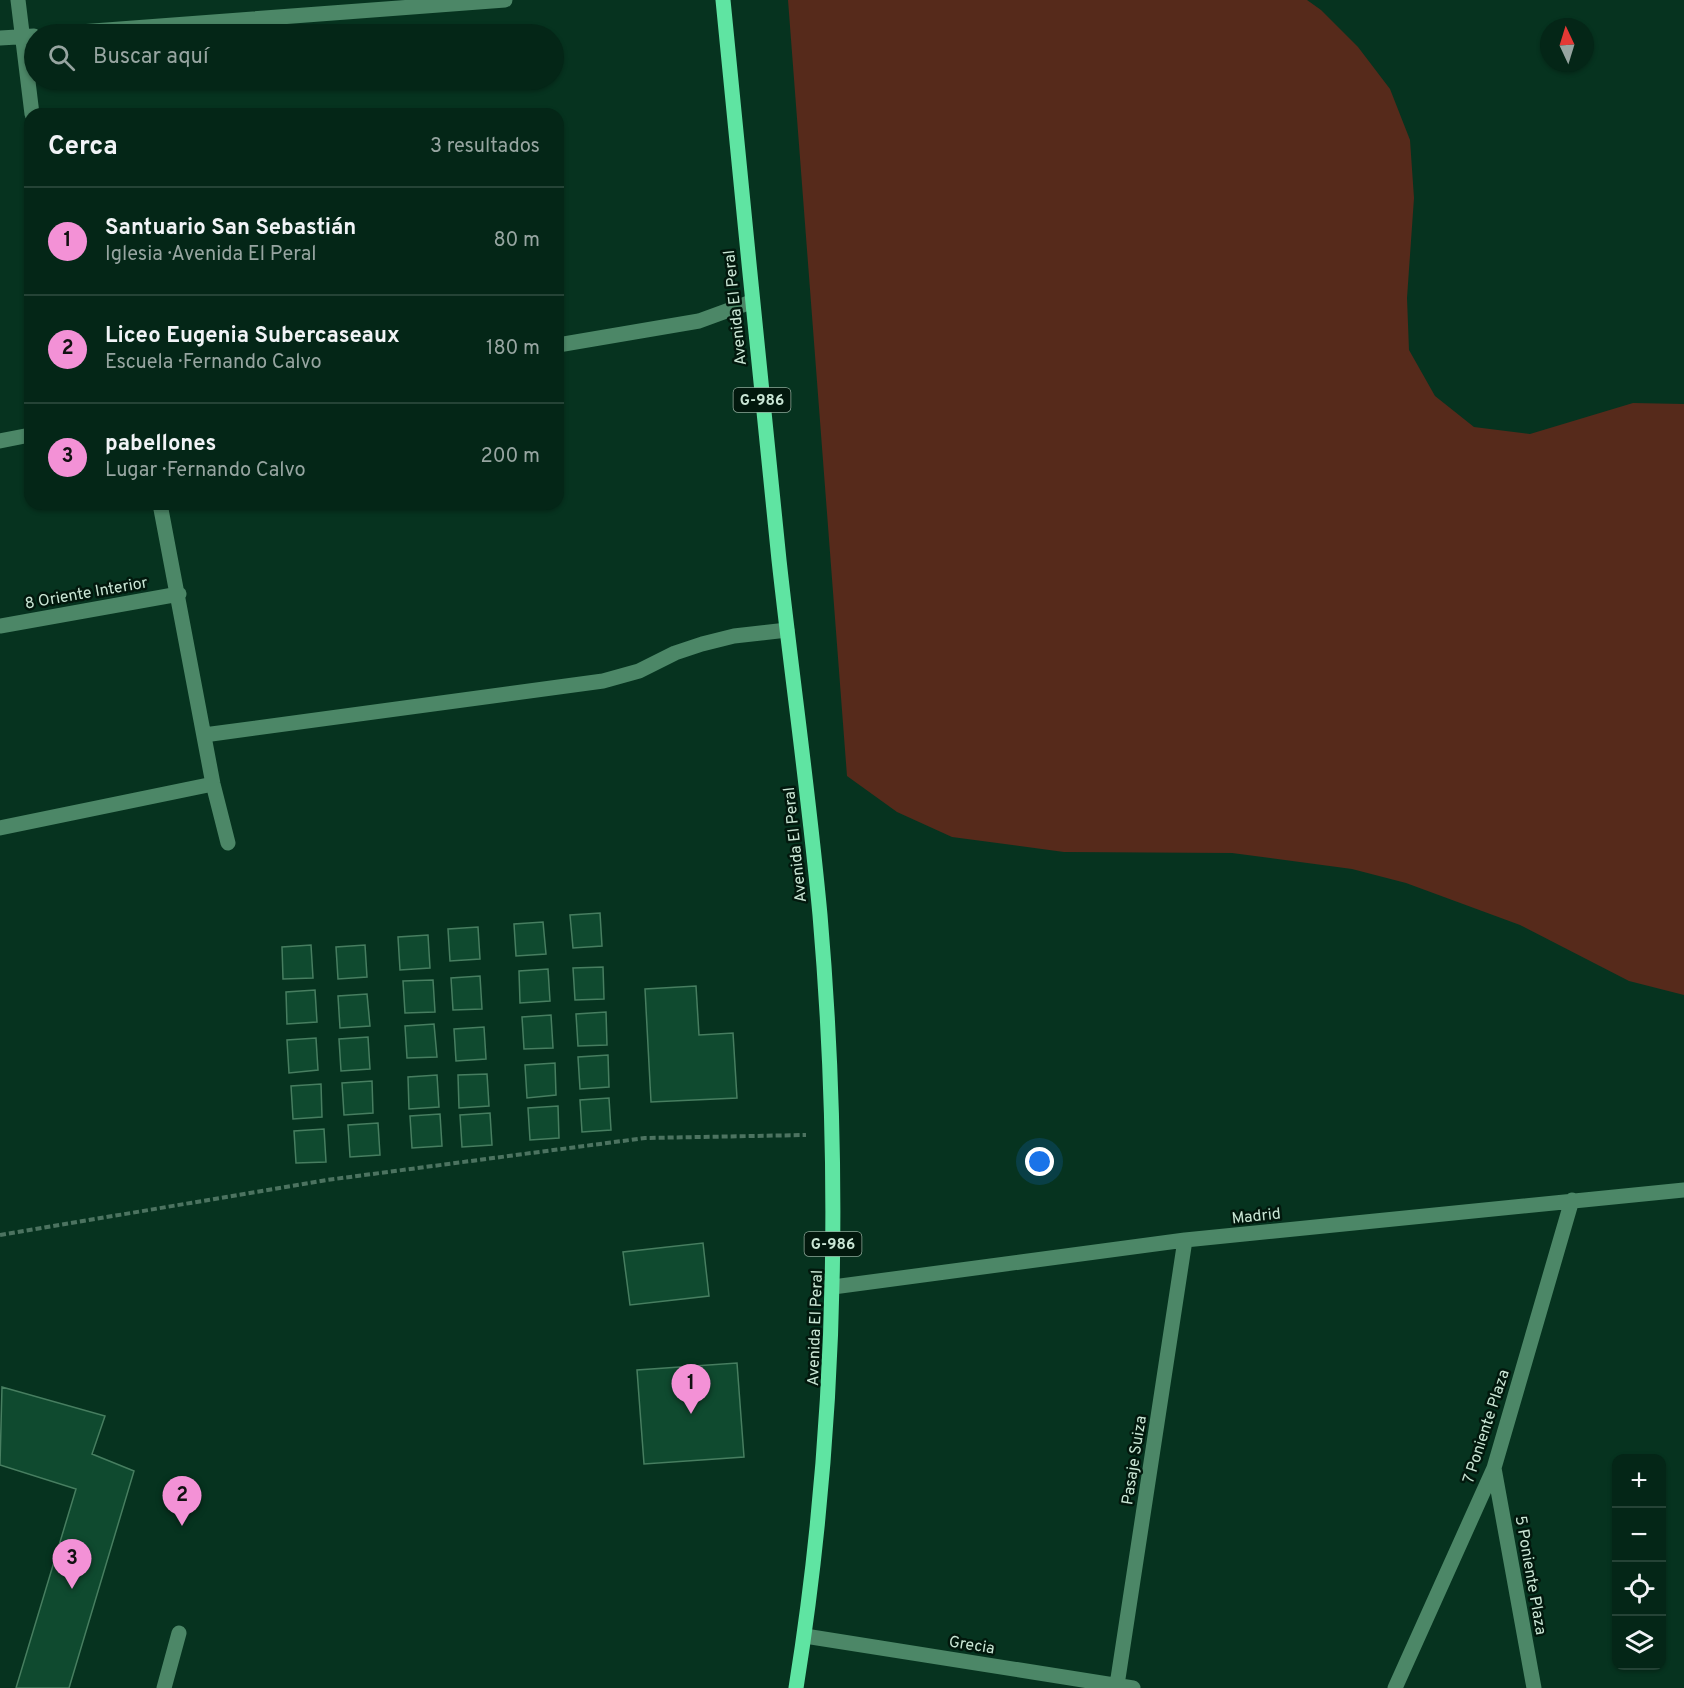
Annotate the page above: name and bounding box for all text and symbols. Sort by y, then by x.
north arrow [1540,18,1594,72]
search box [24,24,564,90]
icon: search [45,41,78,74]
text: Buscar aquí [93,44,209,71]
text: Cerca [48,131,118,164]
text: 3 resultados [430,134,540,160]
text: Santuario San Sebastián [105,215,356,242]
text: 1 [64,228,72,254]
text: 80 m [494,228,540,254]
text: Iglesia · Avenida El Peral [105,242,317,268]
street label: Avenida El Peral [720,249,752,367]
text: Liceo Eugenia Subercaseaux [105,323,400,350]
text: 2 [61,336,74,362]
text: 180 m [486,336,540,362]
text: Escuela · Fernando Calvo [105,350,322,376]
road number: G-986 [734,388,790,412]
text: pabellones [105,431,216,458]
text: 3 [62,444,74,470]
text: 200 m [481,444,540,470]
text: Lugar · Fernando Calvo [105,458,306,484]
street label: 8 Oriente Interior [23,573,149,615]
street label: Avenida El Peral [780,786,812,904]
your location [1025,1147,1054,1176]
street label: Madrid [1231,1204,1282,1230]
road number: G-986 [804,1232,862,1256]
street label: Avenida El Peral [804,1270,828,1386]
pin: 1 [672,1364,710,1414]
street label: 7 Poniente Plaza [1459,1367,1515,1486]
street label: Pasaje Suiza [1118,1414,1152,1506]
map controls [1612,1454,1666,1670]
button: + [1612,1454,1666,1508]
pin: 2 [162,1476,201,1526]
button: − [1612,1508,1666,1562]
street label: 5 Poniente Plaza [1510,1514,1550,1637]
pin: 3 [52,1540,92,1589]
button: locate [1612,1562,1666,1616]
button: layers [1612,1616,1666,1670]
street label: Grecia [947,1632,996,1659]

